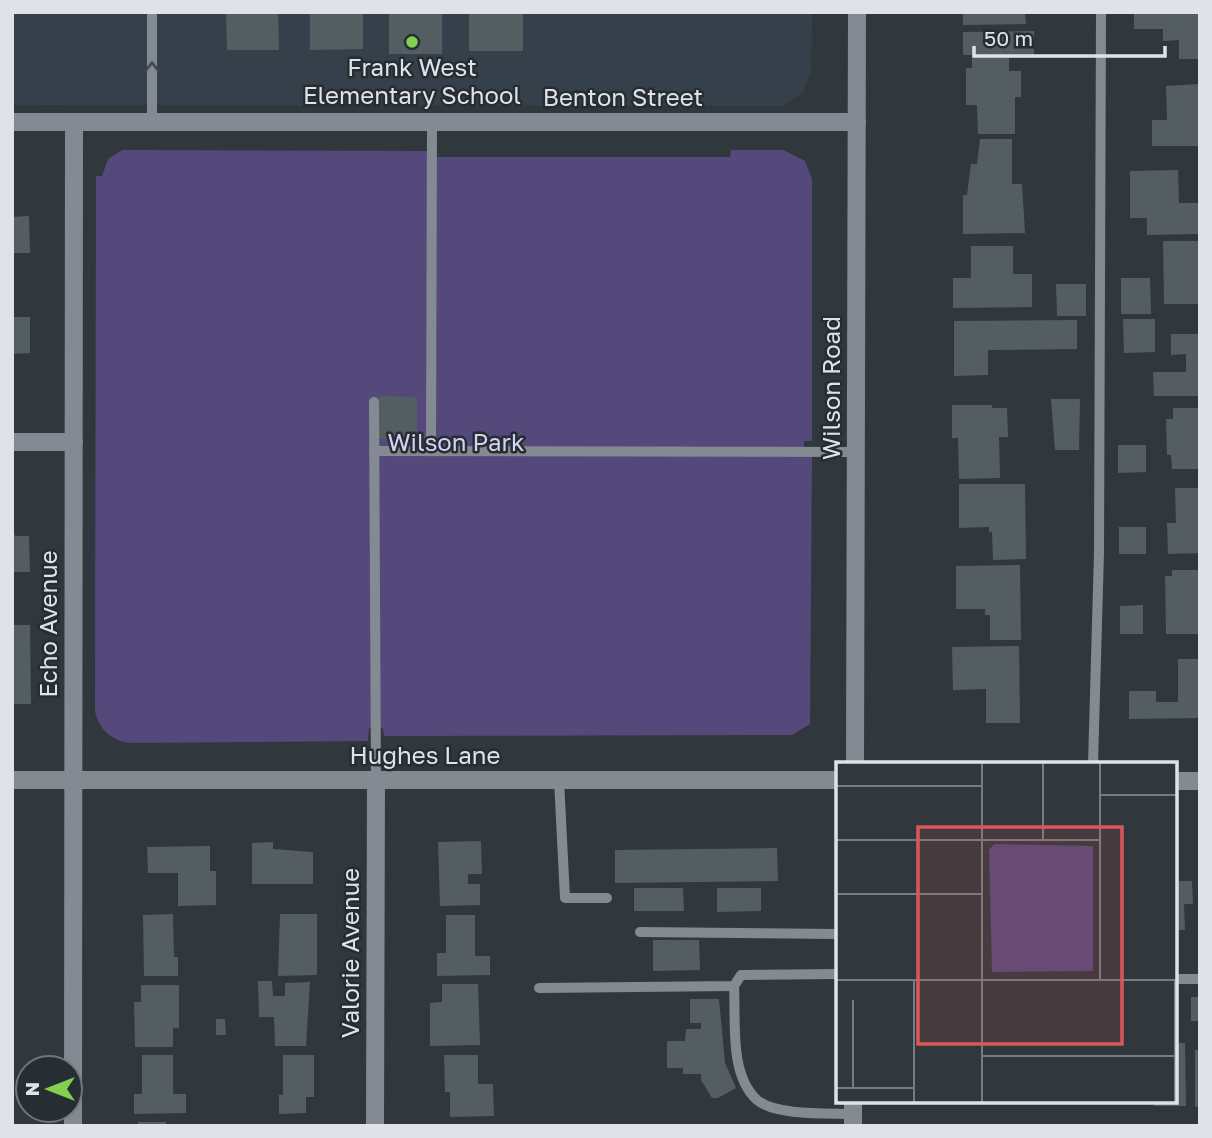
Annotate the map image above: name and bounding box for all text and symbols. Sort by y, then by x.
scale bar [974,14,1165,58]
text: 50 m [984,25,1033,51]
marker: Frank West Elementary School [404,34,420,50]
place label: Frank West Elementary School [303,52,521,109]
one-way arrow [144,61,160,72]
street label: Benton Street [543,82,703,111]
street label: Wilson Road [816,316,845,460]
park label: Wilson Park [388,427,525,456]
street label: Echo Avenue [33,550,62,698]
street label: Hughes Lane [349,740,501,769]
inset map [836,762,1177,1103]
street label: Valorie Avenue [335,868,364,1038]
north arrow [14,1054,84,1124]
text: N [20,1082,43,1096]

